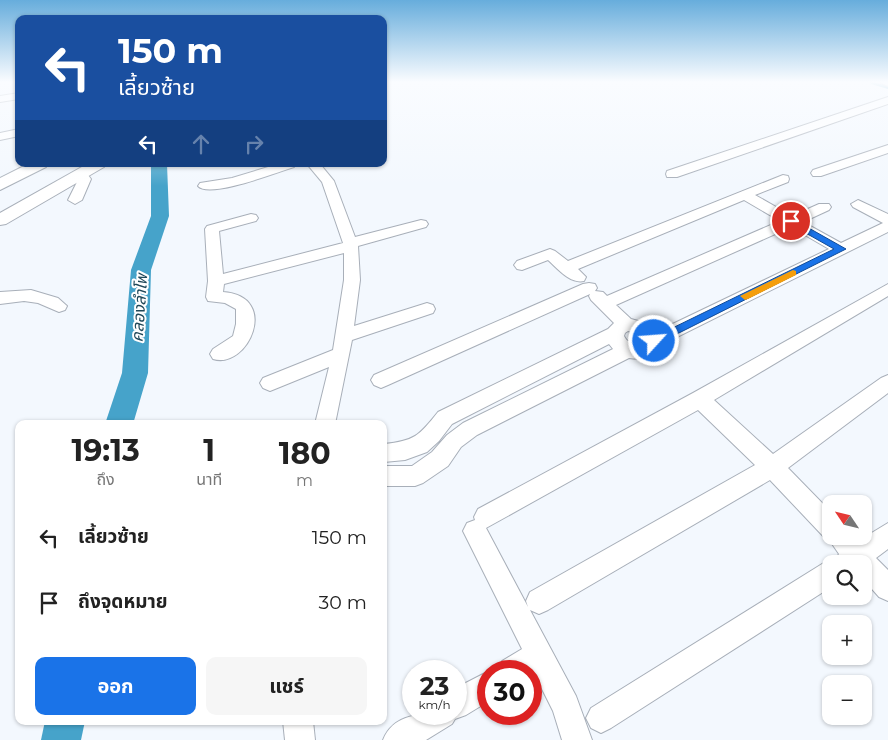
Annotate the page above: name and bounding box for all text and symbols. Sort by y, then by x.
text: 150 m [118,29,223,72]
icon: left [35,35,100,100]
text: เลี้ยวซ้าย [118,74,195,101]
icon: left [134,130,162,158]
icon: ahead [187,130,215,158]
icon: right [240,130,268,158]
pin [770,200,812,242]
icon: arrive [777,207,805,235]
water label: คลองลำโพ [128,272,151,343]
position arrow [627,314,679,366]
text: 19:13 [71,432,140,469]
text: 1 [203,432,215,469]
text: 180 [279,435,331,472]
text: ถึง [96,470,115,489]
text: นาที [196,470,222,489]
text: m [296,471,313,490]
north arrow [822,495,872,545]
map controls [822,495,872,725]
icon: left [35,524,63,552]
text: เลี้ยวซ้าย [78,525,149,548]
text: 150 m [312,526,367,549]
button: search [822,555,872,605]
icon: arrive [35,589,63,617]
text: ถึงจุดหมาย [78,590,168,613]
text: 30 m [319,591,367,614]
button: + [822,615,872,665]
button: ออก [35,657,196,715]
button: แชร์ [206,657,367,715]
speed limit sign: 30 [477,660,542,725]
text: 23 [420,671,449,701]
button: − [822,675,872,725]
text: km/h [418,697,451,712]

